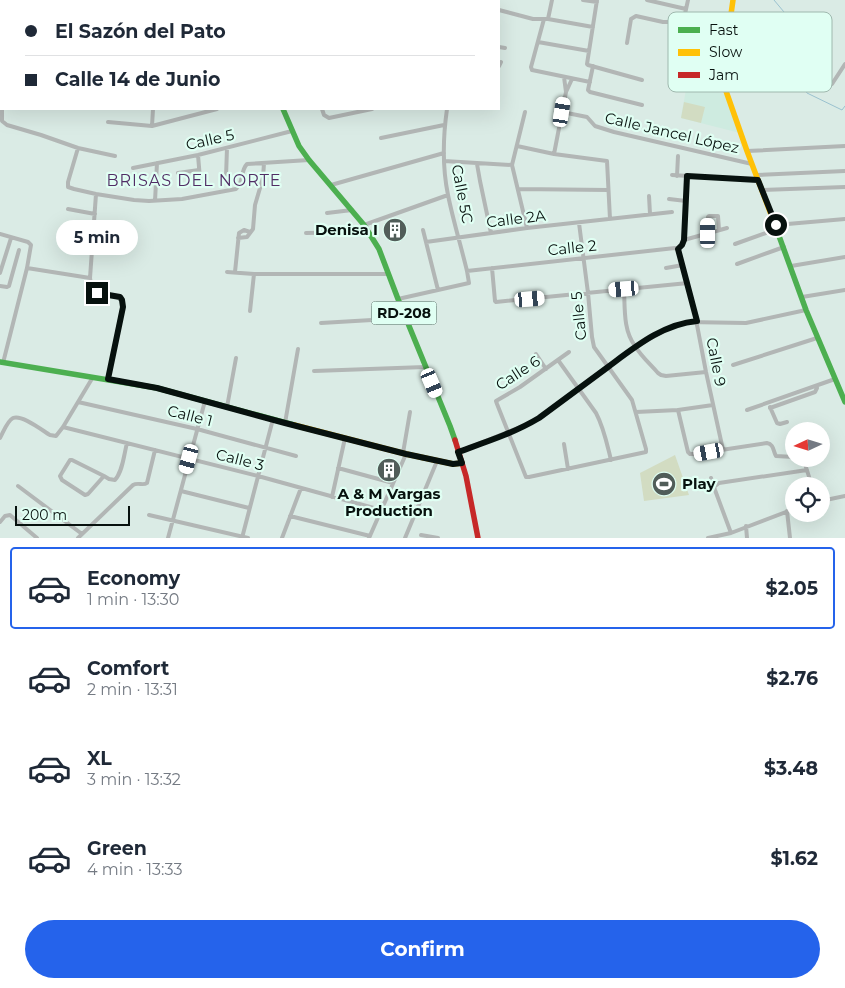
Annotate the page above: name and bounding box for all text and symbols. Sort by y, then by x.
legend [668,12,832,92]
text: El Sazón del Pato [55,20,226,43]
text: Fast [709,21,739,39]
text: Slow [709,43,743,61]
text: Jam [708,66,739,84]
text: Calle 14 de Junio [55,68,220,91]
car [552,96,571,128]
street label: Calle Jancel López [603,108,741,157]
street label: Calle 5 [184,125,236,154]
street label: Calle 5C [447,163,478,225]
district label: BRISAS DEL NORTE [106,171,282,190]
street label: Calle 2A [485,205,547,232]
route start [765,214,787,236]
building icon: Denisa I [382,217,408,243]
car [700,218,715,248]
callout: 5 min [56,220,138,256]
place label: Denisa I [315,220,378,239]
text: 5 min [74,228,120,247]
street label: Calle 2 [547,235,597,260]
car [608,280,639,298]
route end [86,282,108,304]
car [514,290,545,308]
street label: Calle 5 [566,291,591,341]
road number: RD-208 [372,302,436,324]
street label: Calle 9 [702,336,731,388]
street label: Calle 6 [492,351,544,394]
car [419,366,444,400]
street label: Calle 1 [166,401,215,430]
north arrow [785,422,830,468]
map controls [785,422,830,522]
car [692,442,725,462]
car [177,443,200,475]
street label: Calle 3 [214,444,266,475]
building icon: A & M Vargas Production [376,457,402,483]
sports icon: Play [651,471,677,497]
place label: Play [682,474,717,493]
button: locate [785,477,830,522]
place label: A & M Vargas Production [336,484,441,520]
scale bar [15,503,130,526]
text: 200 m [22,506,67,524]
icon: car [27,566,72,611]
text: Economy [87,567,180,590]
text: $2.05 [766,577,818,600]
text: 1 min · 13:30 [87,590,179,609]
icon: car [27,656,72,701]
text: Comfort [87,657,169,680]
text: $2.76 [766,667,818,690]
text: 2 min · 13:31 [87,680,178,699]
icon: car [27,746,72,791]
text: XL [87,747,112,770]
text: $3.48 [764,757,818,780]
text: 3 min · 13:32 [87,770,181,789]
icon: car [27,836,72,881]
text: Green [87,837,147,860]
text: $1.62 [771,847,818,870]
text: 4 min · 13:33 [87,860,182,879]
button: Confirm [25,920,820,978]

